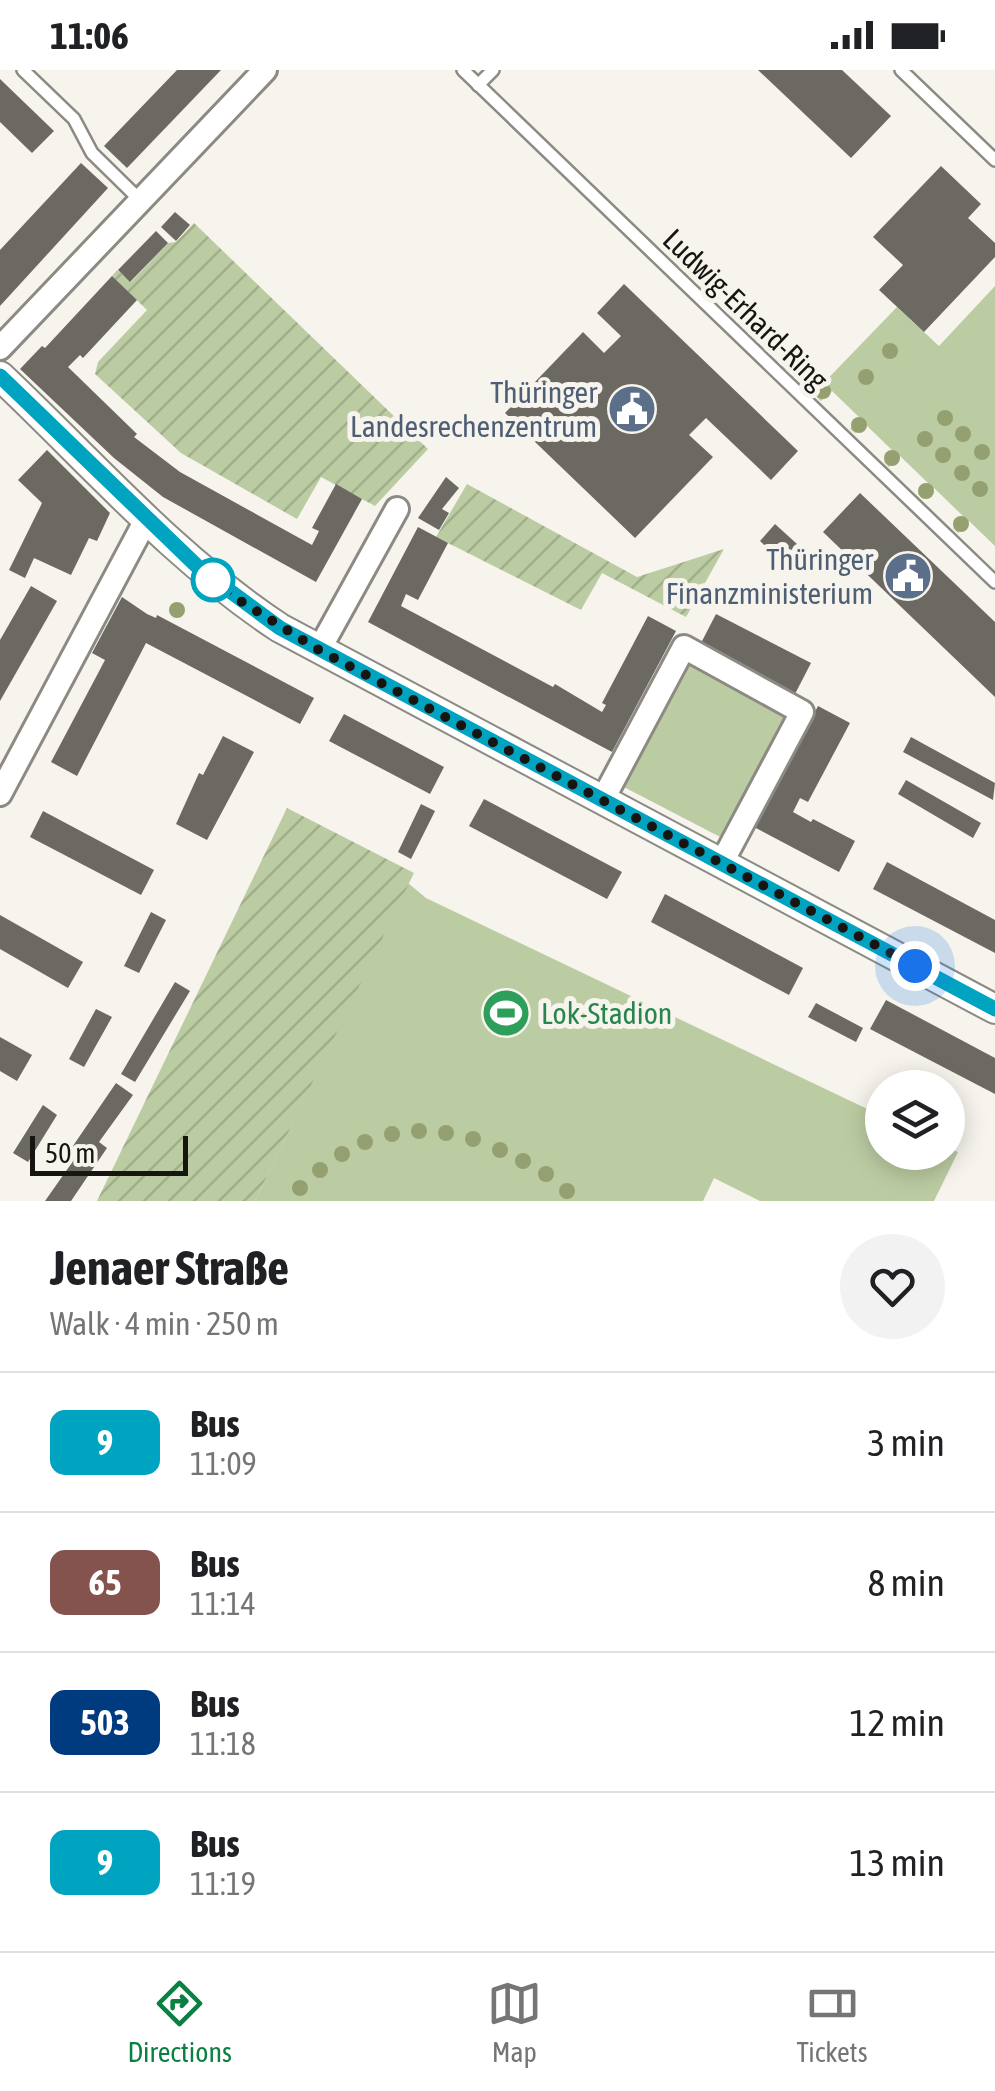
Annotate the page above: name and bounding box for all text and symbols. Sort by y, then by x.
text: 11:06 [50,14,129,57]
street label: Ludwig-Erhard-Ring [657,222,835,396]
place label: Thüringer Landesrechenzentrum [350,375,598,443]
public building icon: Thüringer Landesrechenzentrum [606,383,658,435]
place label: Thüringer Finanzministerium [666,542,874,610]
public building icon: Thüringer Finanzministerium [882,550,934,602]
unlabelled marker [192,559,234,601]
your location [890,941,940,991]
sports icon: Lok-Stadion [480,987,532,1039]
place label: Lok-Stadion [541,996,672,1030]
map controls [865,1070,965,1170]
button: layers [865,1070,965,1170]
scale bar [30,1131,188,1176]
text: 50 m [45,1137,95,1169]
button: heart [840,1234,945,1339]
text: Jenaer Straße [50,1240,289,1295]
text: Walk · 4 min · 250 m [50,1305,279,1342]
text: Bus [190,1402,240,1445]
text: 3 min [867,1421,945,1464]
text: 9 [97,1422,113,1462]
text: 11:09 [190,1445,257,1482]
text: Bus [190,1542,240,1585]
text: 8 min [867,1561,945,1604]
text: 65 [89,1562,121,1602]
text: 11:14 [190,1585,256,1622]
text: Bus [190,1682,240,1725]
text: 12 min [850,1701,945,1744]
text: 503 [80,1702,130,1742]
text: 11:18 [190,1725,256,1762]
text: Bus [190,1822,240,1865]
text: 13 min [850,1841,945,1884]
text: 9 [97,1842,113,1882]
text: 11:19 [190,1865,256,1902]
tab: Directions [127,1976,232,2068]
tab: Map [487,1976,542,2068]
tab: Tickets [797,1976,868,2068]

